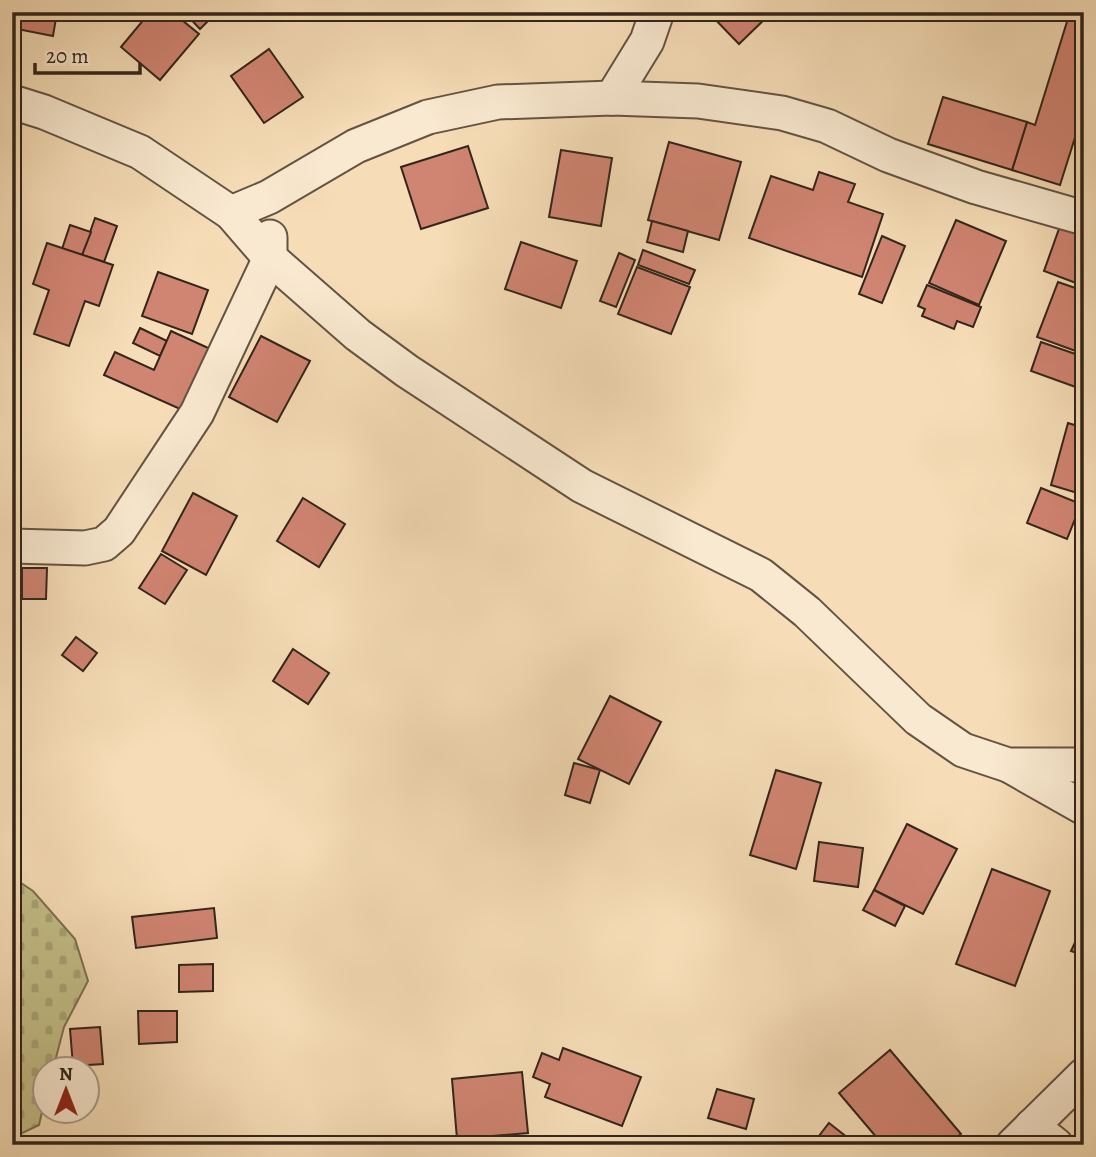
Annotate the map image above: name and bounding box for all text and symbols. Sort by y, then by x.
scale bar [35,32,140,76]
text: 20 m [46,42,89,70]
north arrow [32,1056,102,1126]
text: N [59,1061,73,1087]

